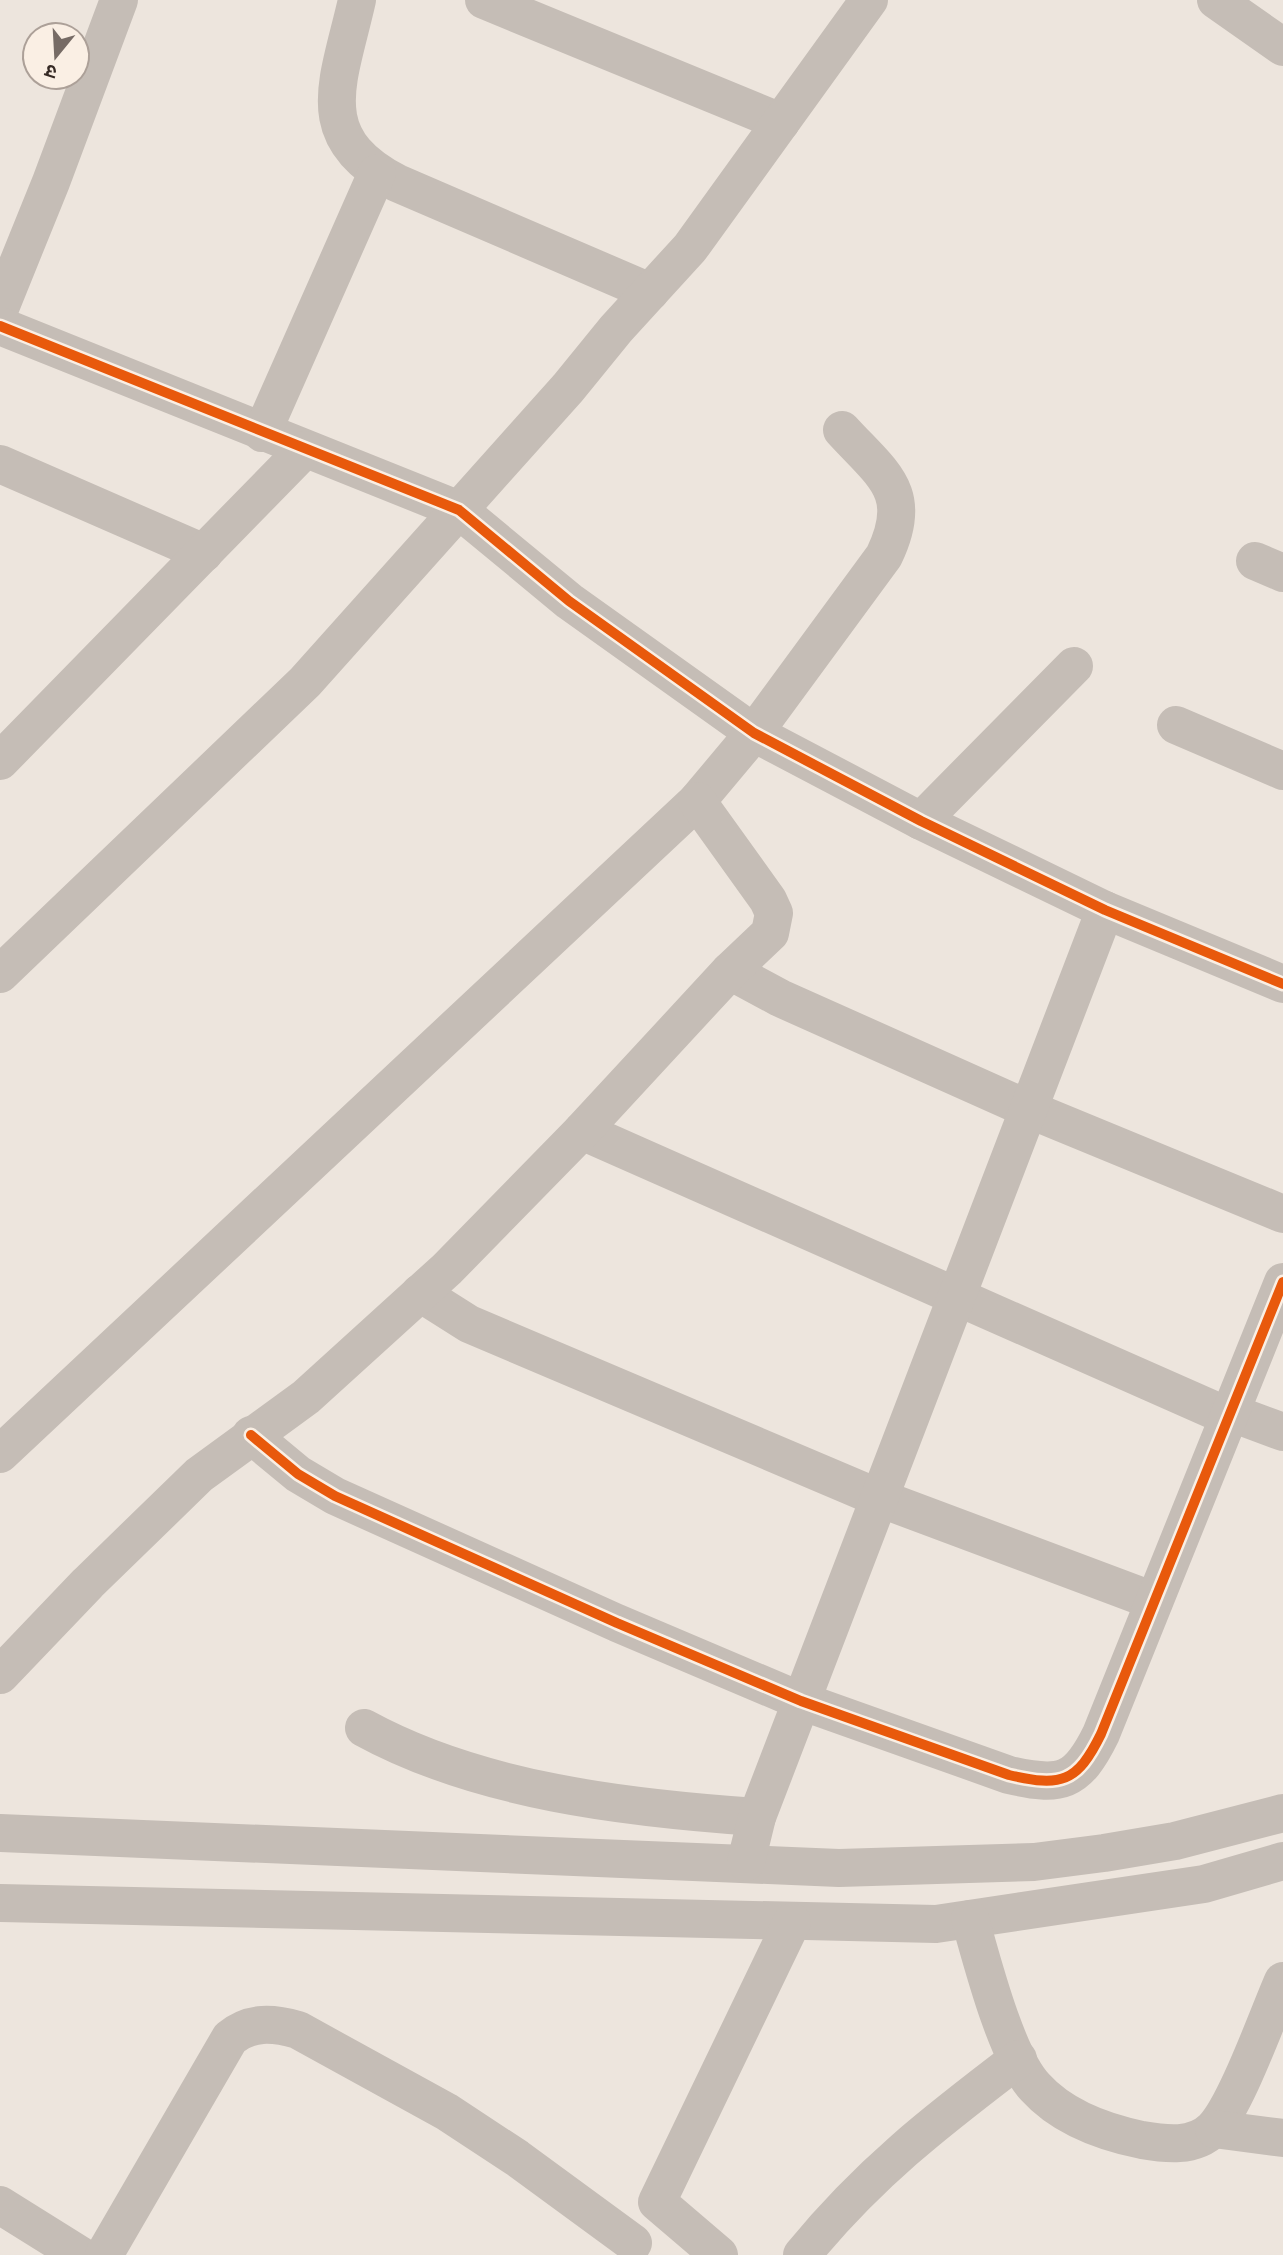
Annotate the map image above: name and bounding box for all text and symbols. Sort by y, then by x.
north arrow [21,21,91,91]
text: उ [41,59,60,84]

